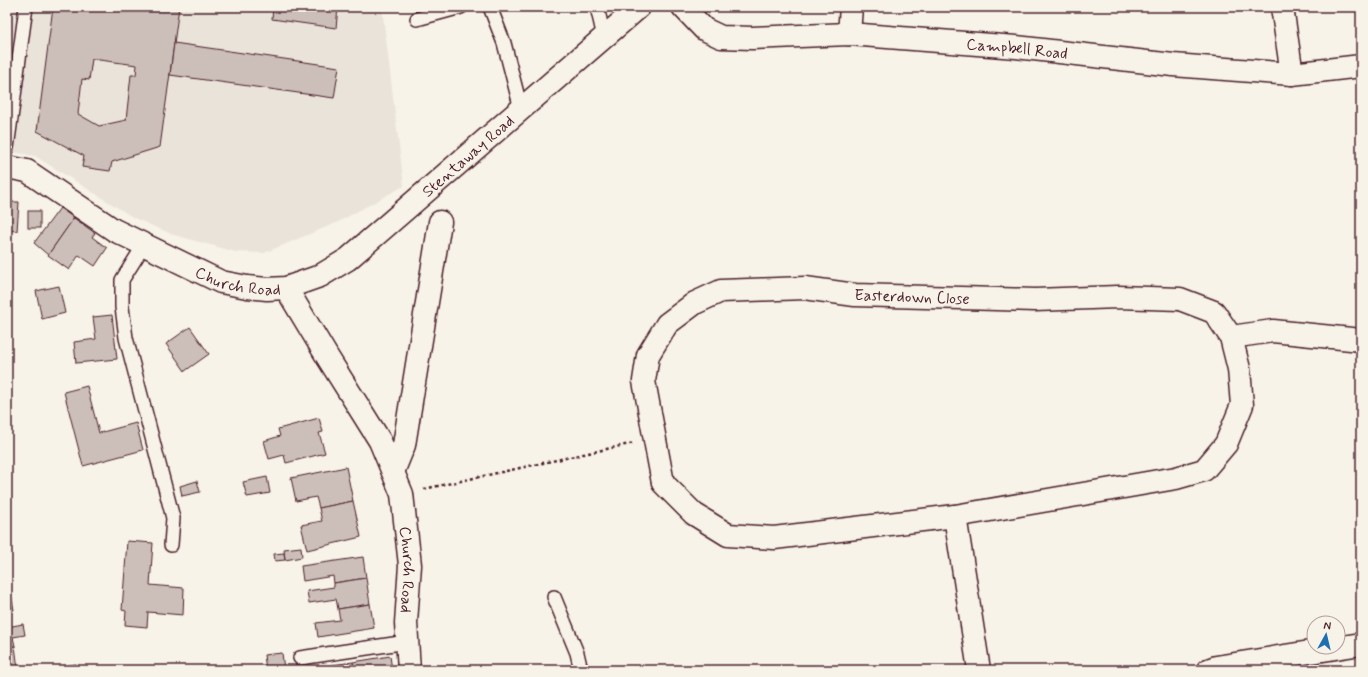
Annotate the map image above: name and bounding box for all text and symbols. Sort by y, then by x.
street label: Campbell Road [965,34,1069,65]
street label: Stentaway Road [418,111,519,202]
street label: Church Road [191,262,281,301]
street label: Easterdown Close [854,285,970,310]
street label: Church Road [394,525,419,614]
north arrow [1306,615,1346,655]
text: N [1323,619,1332,634]

